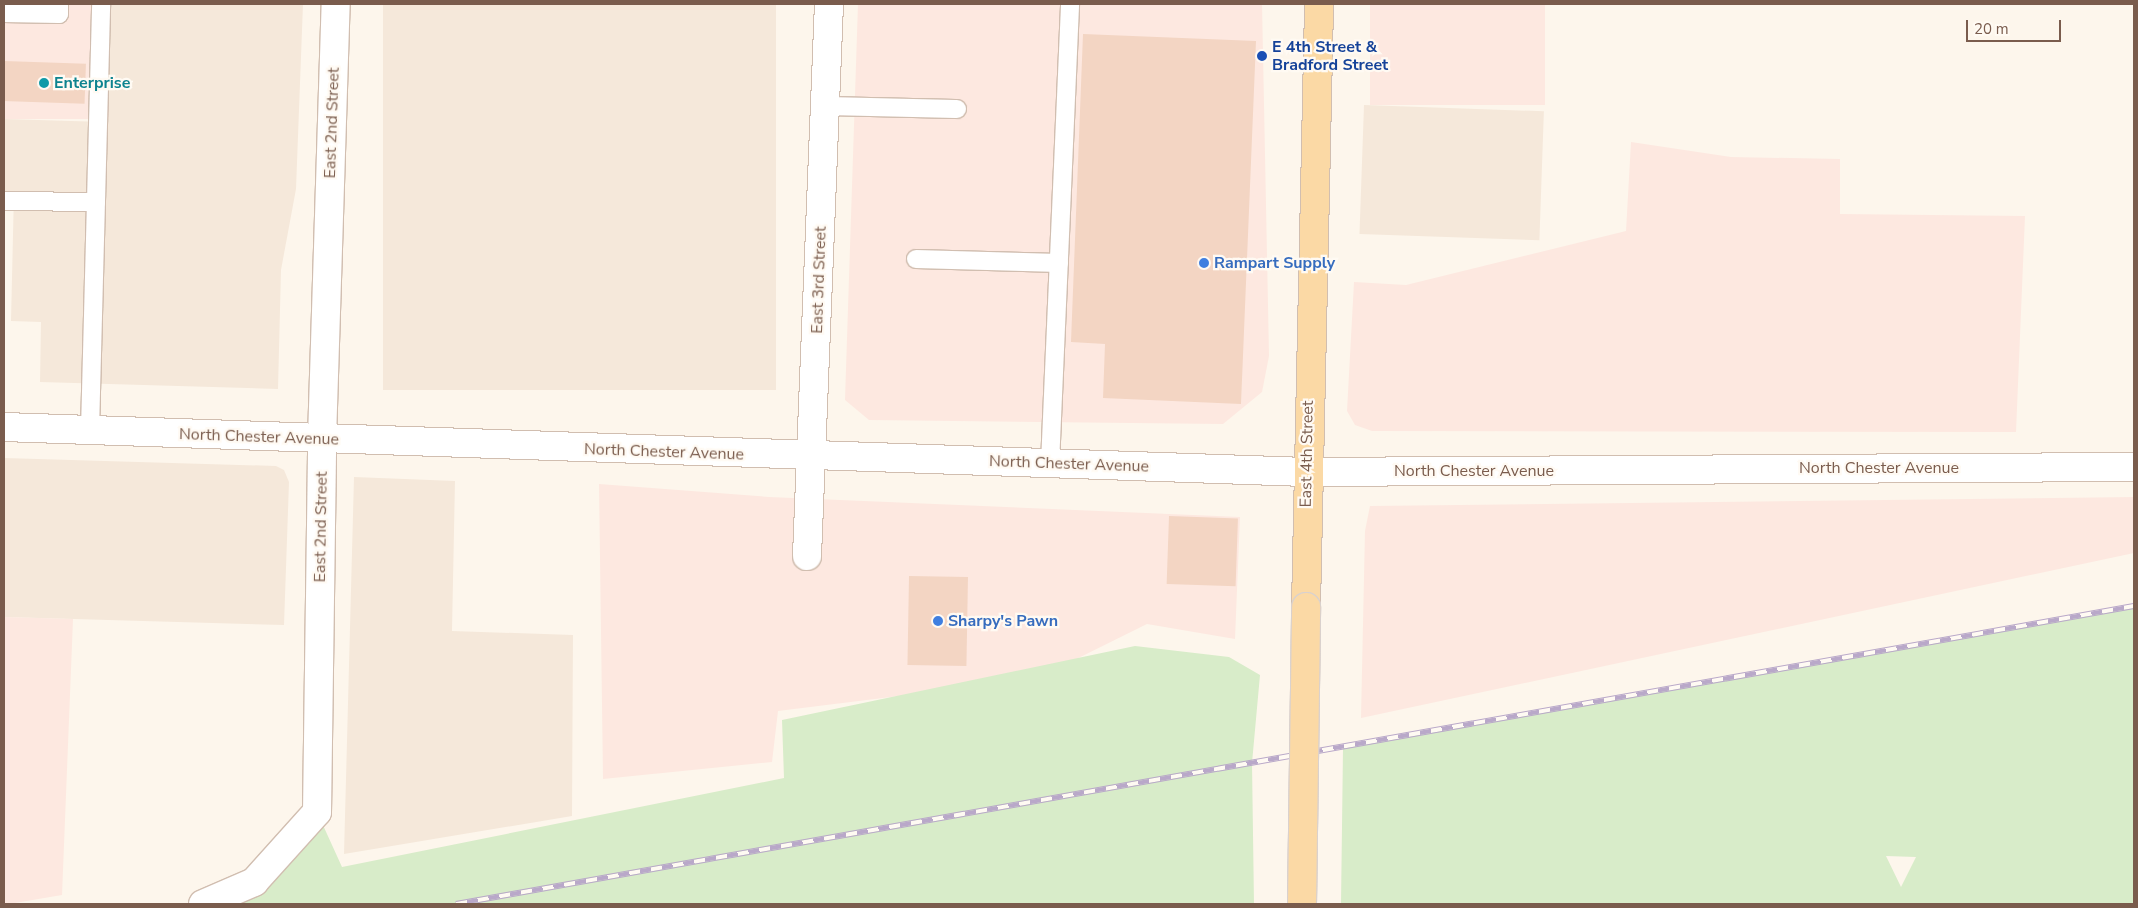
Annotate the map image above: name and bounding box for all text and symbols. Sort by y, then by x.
scale bar [1968,10,2063,42]
text: 20 m [1974,19,2009,39]
place label: E 4th Street & Bradford Street [1272,37,1388,75]
marker: E 4th Street & Bradford Street [1256,50,1268,62]
street label: East 2nd Street [320,67,344,179]
place label: Enterprise [54,73,130,93]
marker: Enterprise [38,77,50,89]
street label: East 3rd Street [808,226,830,334]
place label: Rampart Supply [1214,253,1335,273]
marker: Rampart Supply [1198,257,1210,269]
street label: East 4th Street [1296,400,1318,508]
street label: North Chester Avenue [179,425,339,449]
street label: North Chester Avenue [584,440,744,464]
street label: North Chester Avenue [989,452,1149,476]
street label: North Chester Avenue [1799,458,1959,478]
street label: North Chester Avenue [1394,461,1554,481]
street label: East 2nd Street [310,471,332,583]
place label: Sharpy's Pawn [948,611,1058,631]
marker: Sharpy's Pawn [932,615,944,627]

